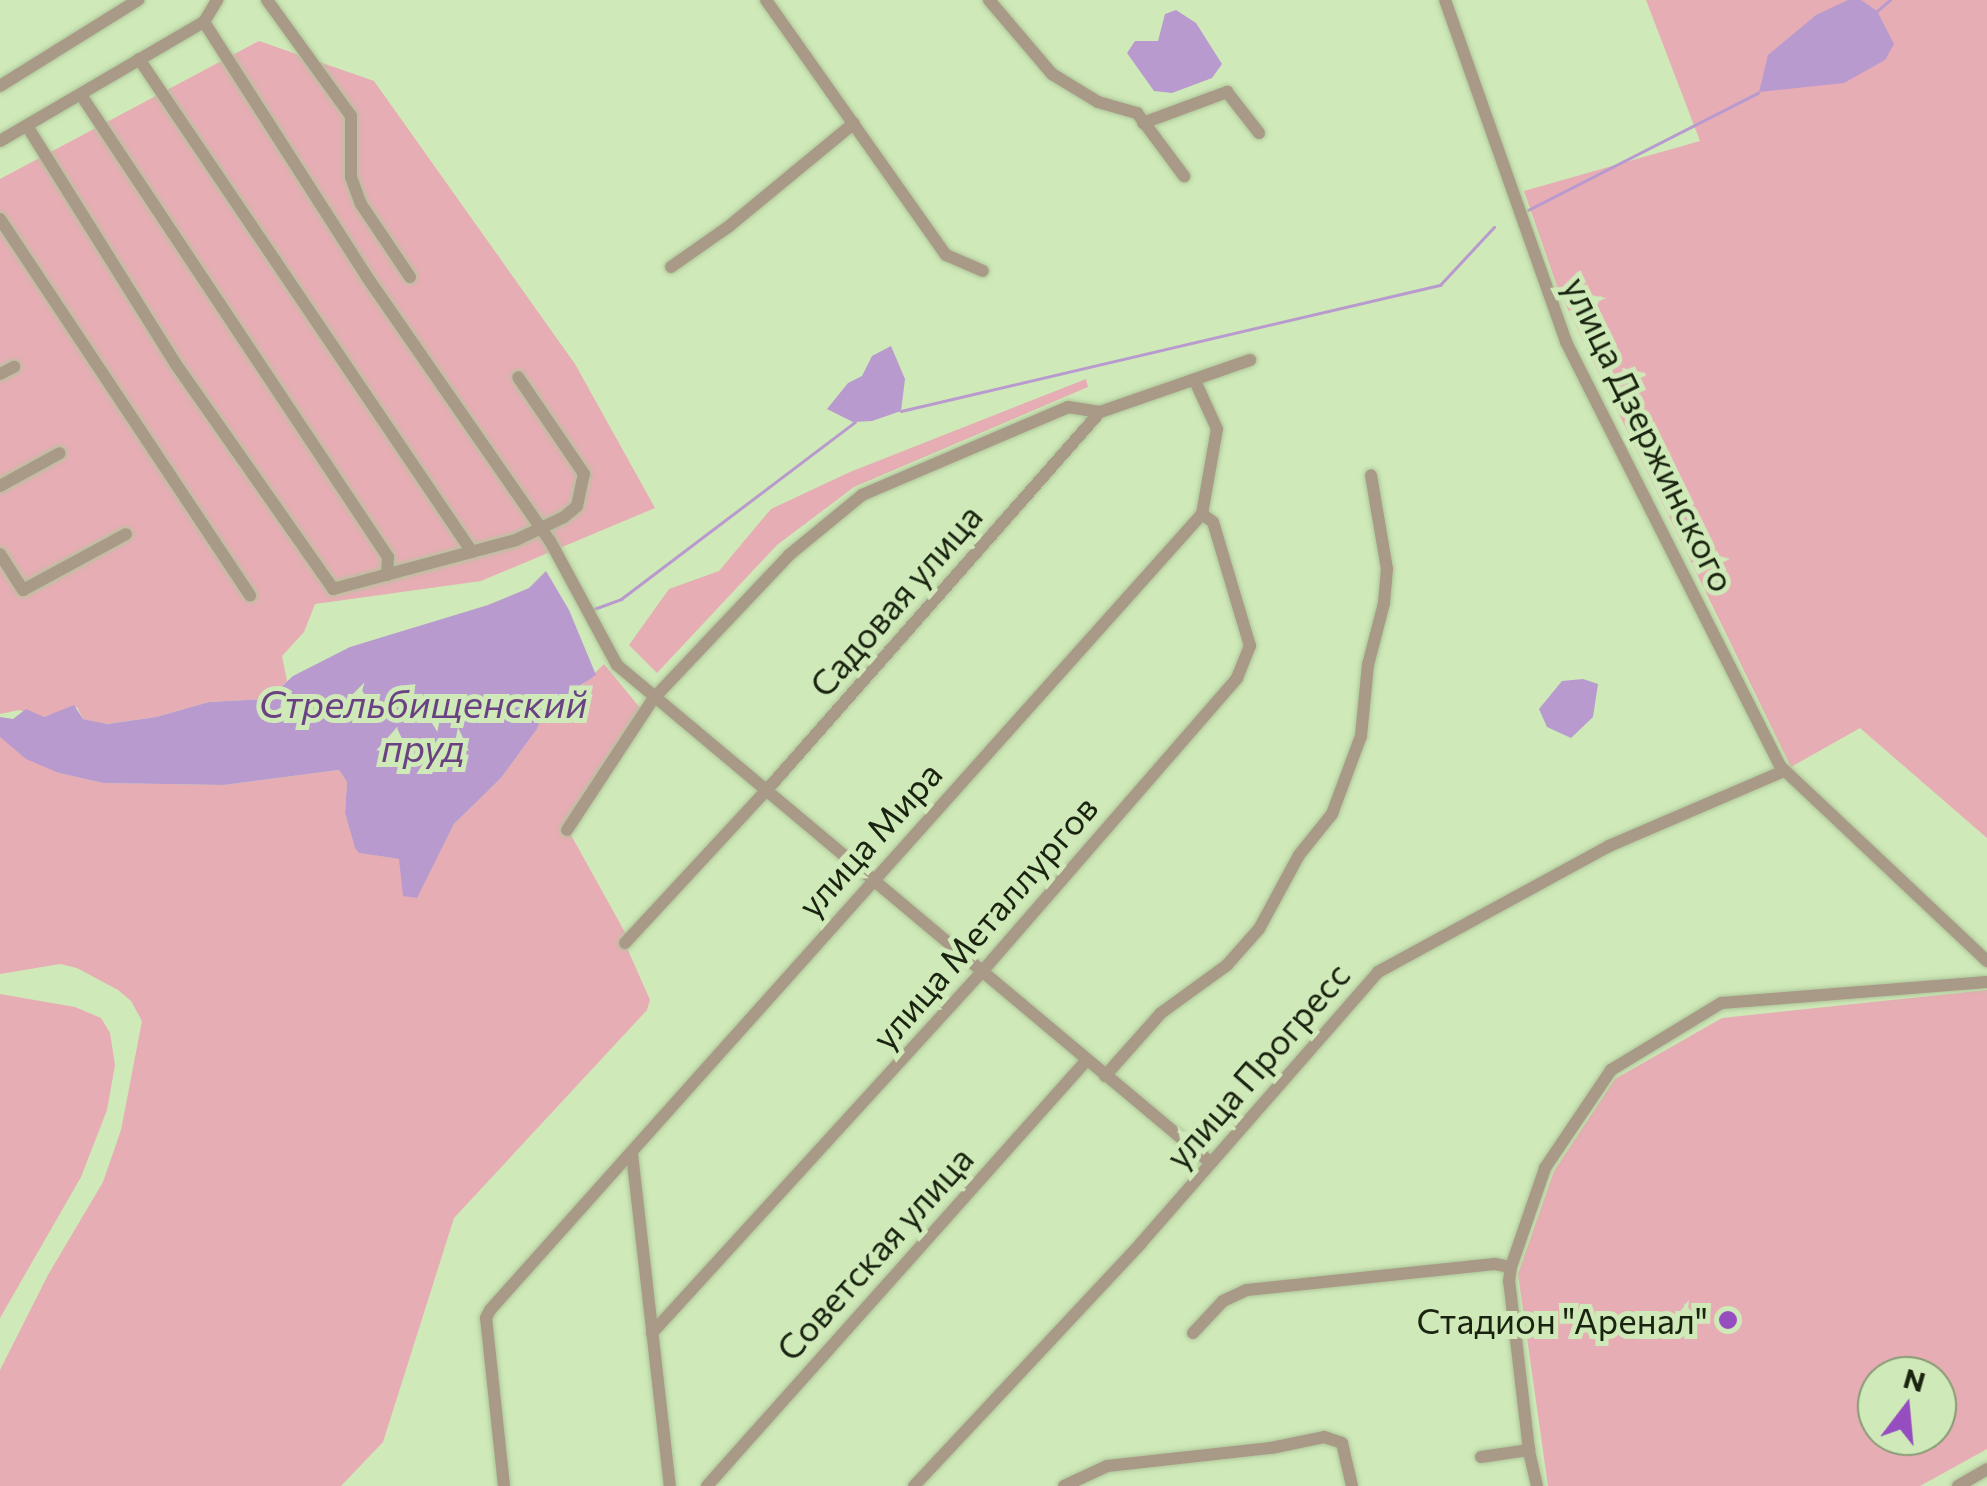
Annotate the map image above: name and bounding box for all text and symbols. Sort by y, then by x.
street label: улица Дзержинского [1556,270,1744,598]
street label: Садовая улица [800,495,990,705]
water label: Стрельбищенский пруд [259,680,587,769]
street label: улица Мира [788,753,950,925]
street label: улица Металлургов [862,787,1106,1057]
street label: улица Прогресс [1156,954,1358,1176]
street label: Советская улица [767,1137,981,1369]
place label: Стадион "Аренал" [1416,1299,1708,1341]
marker: Стадион "Аренал" [1717,1309,1739,1331]
north arrow [1857,1356,1957,1456]
text: N [1900,1360,1929,1398]

